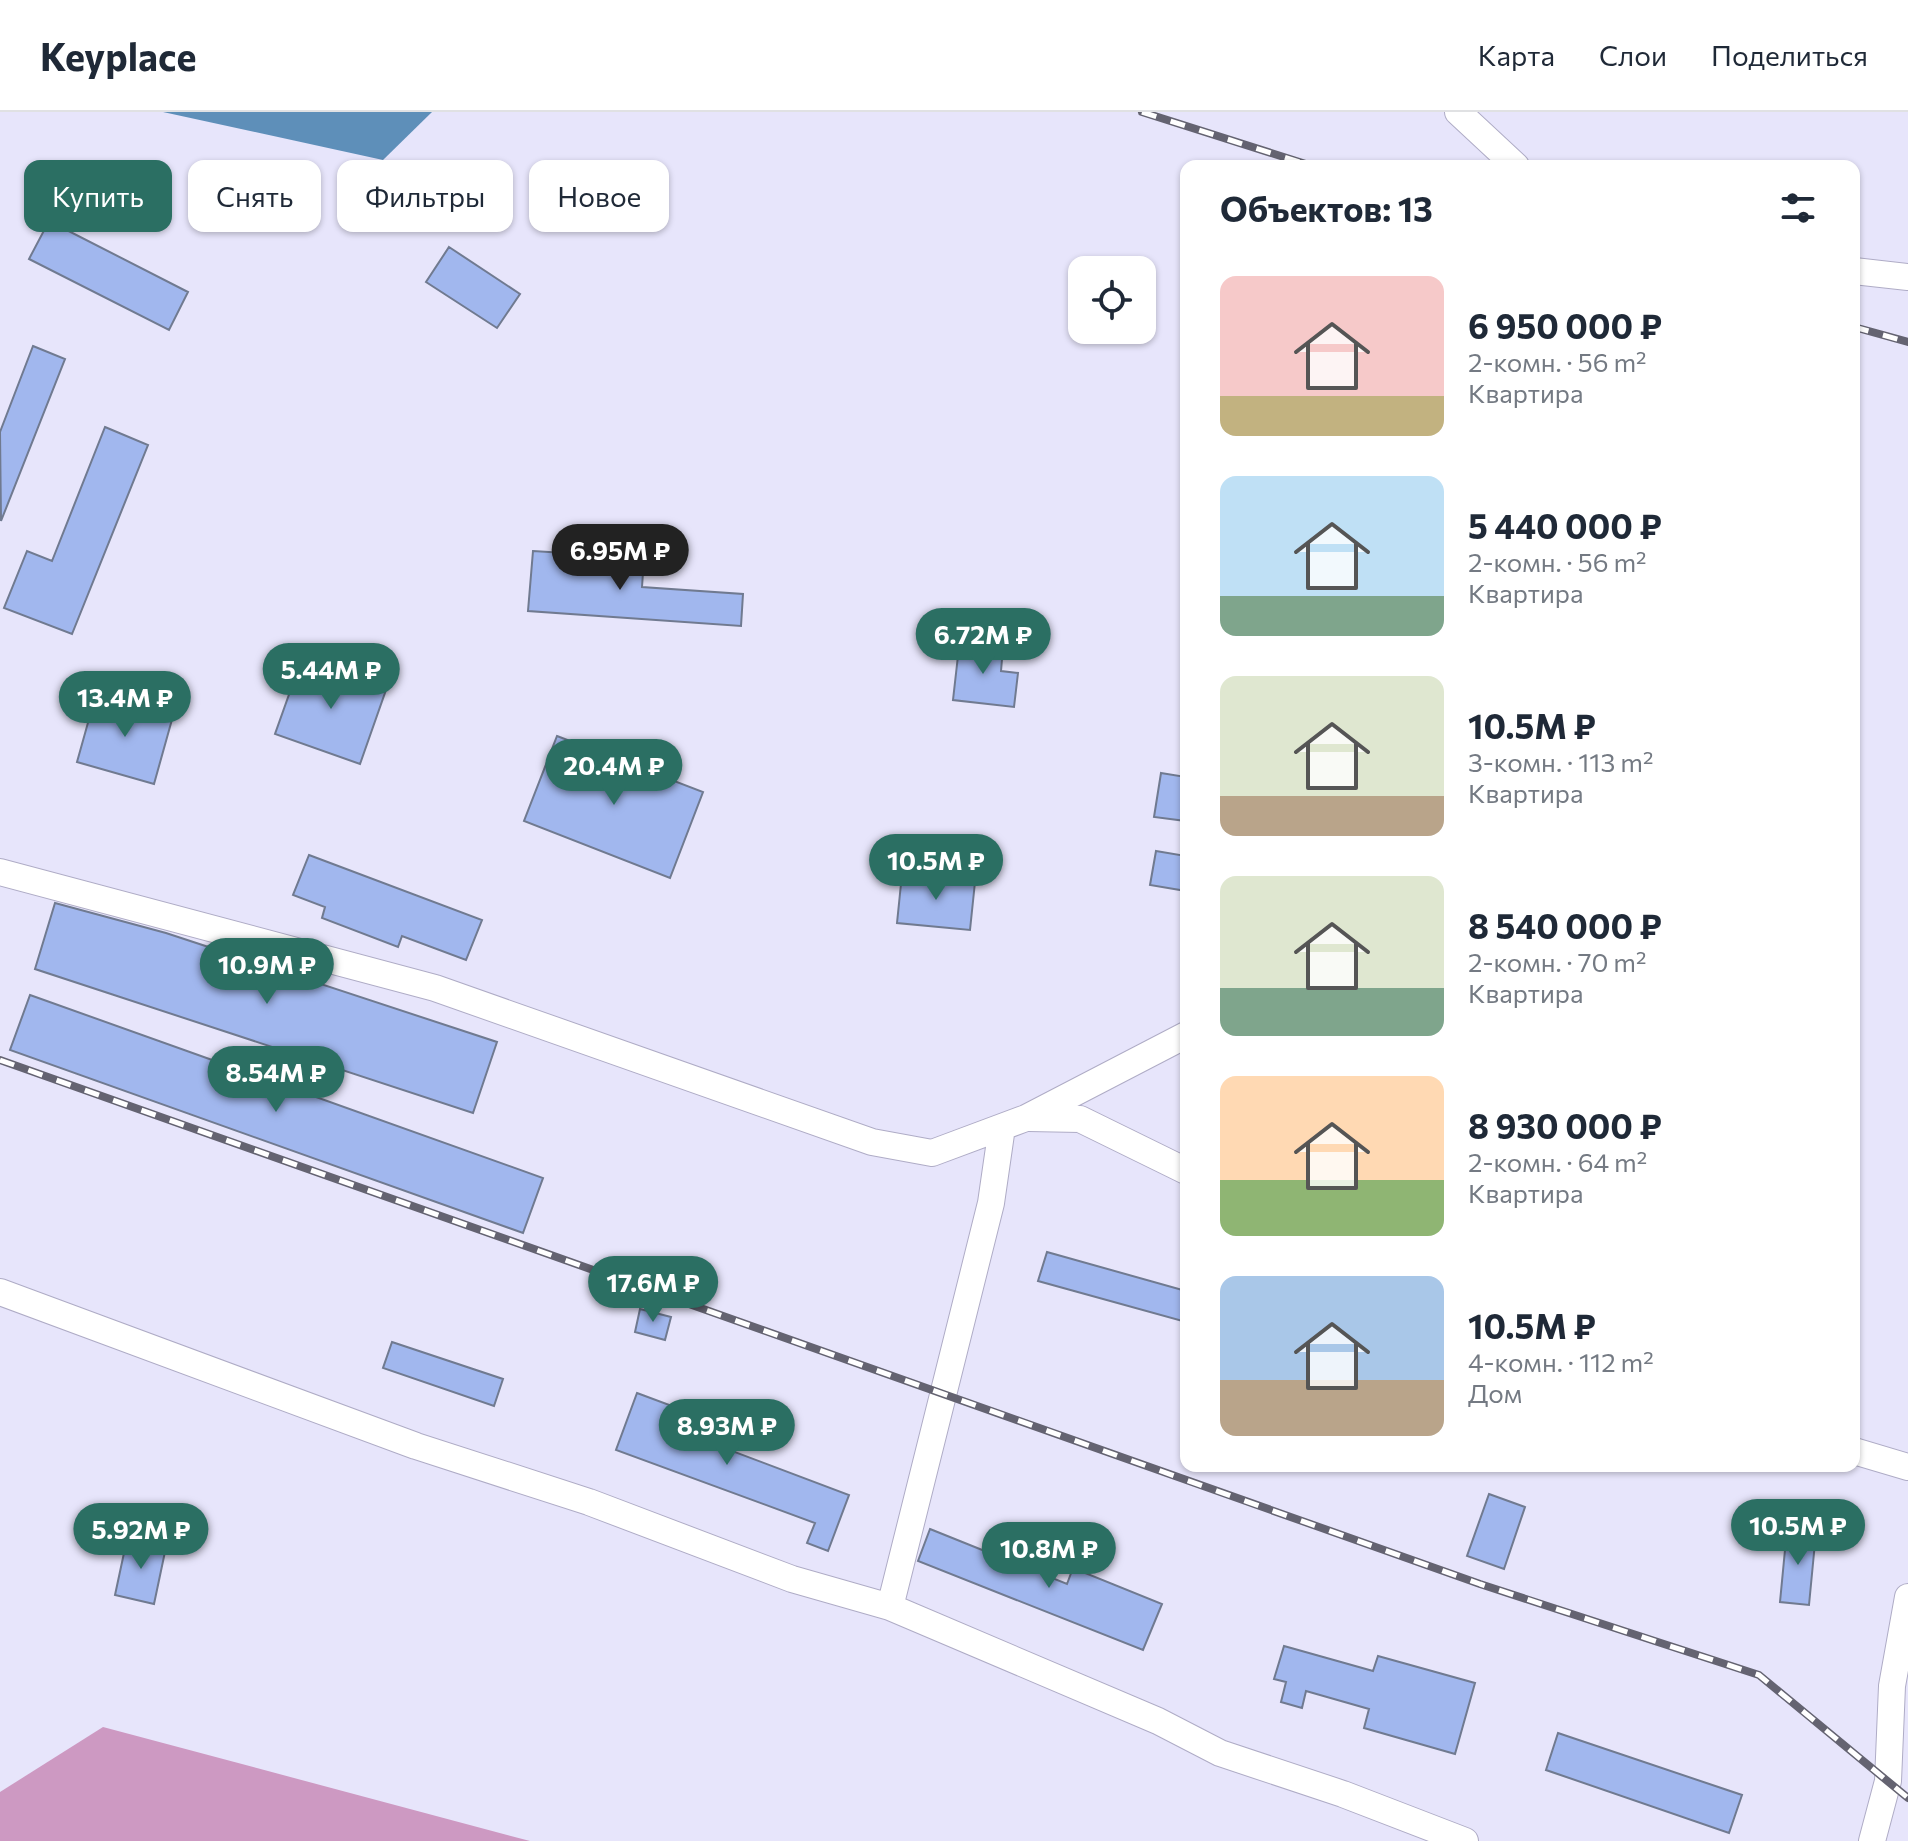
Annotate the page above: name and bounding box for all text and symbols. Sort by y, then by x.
text: Keyplace [40,32,196,79]
text: Карта [1478,38,1555,72]
text: Слои [1599,38,1667,72]
text: Поделиться [1711,38,1868,72]
chip: Купить [24,160,172,232]
chip: Снять [188,160,321,232]
chip: Фильтры [337,160,513,232]
chip: Новое [529,160,669,232]
icon: filters [1776,186,1820,230]
text: Объектов: 13 [1220,187,1433,229]
map controls [1068,256,1156,344]
button: locate [1068,256,1156,344]
text: 6 950 000 ₽ [1468,304,1662,346]
icon: home [1284,308,1380,404]
text: 2-комн. · 56 m² [1468,346,1647,377]
text: Квартира [1468,377,1584,408]
text: 5 440 000 ₽ [1468,504,1662,546]
icon: home [1284,508,1380,604]
pin: 6.95M ₽ [546,524,694,592]
text: 6.95M ₽ [570,534,670,565]
text: 2-комн. · 56 m² [1468,546,1647,577]
text: Квартира [1468,577,1584,608]
pin: 6.72M ₽ [909,608,1057,676]
text: 6.72M ₽ [934,618,1032,649]
pin: 5.44M ₽ [257,643,405,711]
text: 5.44M ₽ [281,653,381,684]
pin: 13.4M ₽ [51,671,199,739]
text: 13.4M ₽ [77,681,173,712]
text: 10.5M ₽ [1468,704,1596,746]
icon: home [1284,708,1380,804]
pin: 20.4M ₽ [540,739,688,807]
text: 3-комн. · 113 m² [1468,746,1653,777]
text: 20.4M ₽ [563,749,665,780]
text: Квартира [1468,777,1584,808]
pin: 10.5M ₽ [862,834,1010,902]
text: 10.5M ₽ [887,844,985,875]
text: 8 540 000 ₽ [1468,904,1662,946]
icon: home [1284,908,1380,1004]
pin: 10.9M ₽ [193,938,341,1006]
text: 2-комн. · 70 m² [1468,946,1646,977]
text: 10.9M ₽ [218,948,316,979]
text: Квартира [1468,977,1584,1008]
pin: 8.54M ₽ [202,1046,350,1114]
text: 8.54M ₽ [226,1056,326,1087]
text: 8 930 000 ₽ [1468,1104,1662,1146]
icon: home [1284,1108,1380,1204]
text: 2-комн. · 64 m² [1468,1146,1647,1177]
text: Квартира [1468,1177,1584,1208]
pin: 17.6M ₽ [579,1256,727,1324]
text: 17.6M ₽ [606,1266,700,1297]
text: 10.5M ₽ [1468,1304,1596,1346]
icon: home [1284,1308,1380,1404]
text: 4-комн. · 112 m² [1468,1346,1654,1377]
text: Дом [1468,1377,1522,1408]
pin: 8.93M ₽ [653,1399,801,1467]
text: 8.93M ₽ [677,1409,777,1440]
pin: 10.5M ₽ [1724,1499,1872,1567]
pin: 5.92M ₽ [67,1503,215,1571]
text: 10.5M ₽ [1749,1509,1847,1540]
text: 5.92M ₽ [91,1513,191,1544]
pin: 10.8M ₽ [975,1522,1123,1590]
text: 10.8M ₽ [1000,1532,1098,1563]

